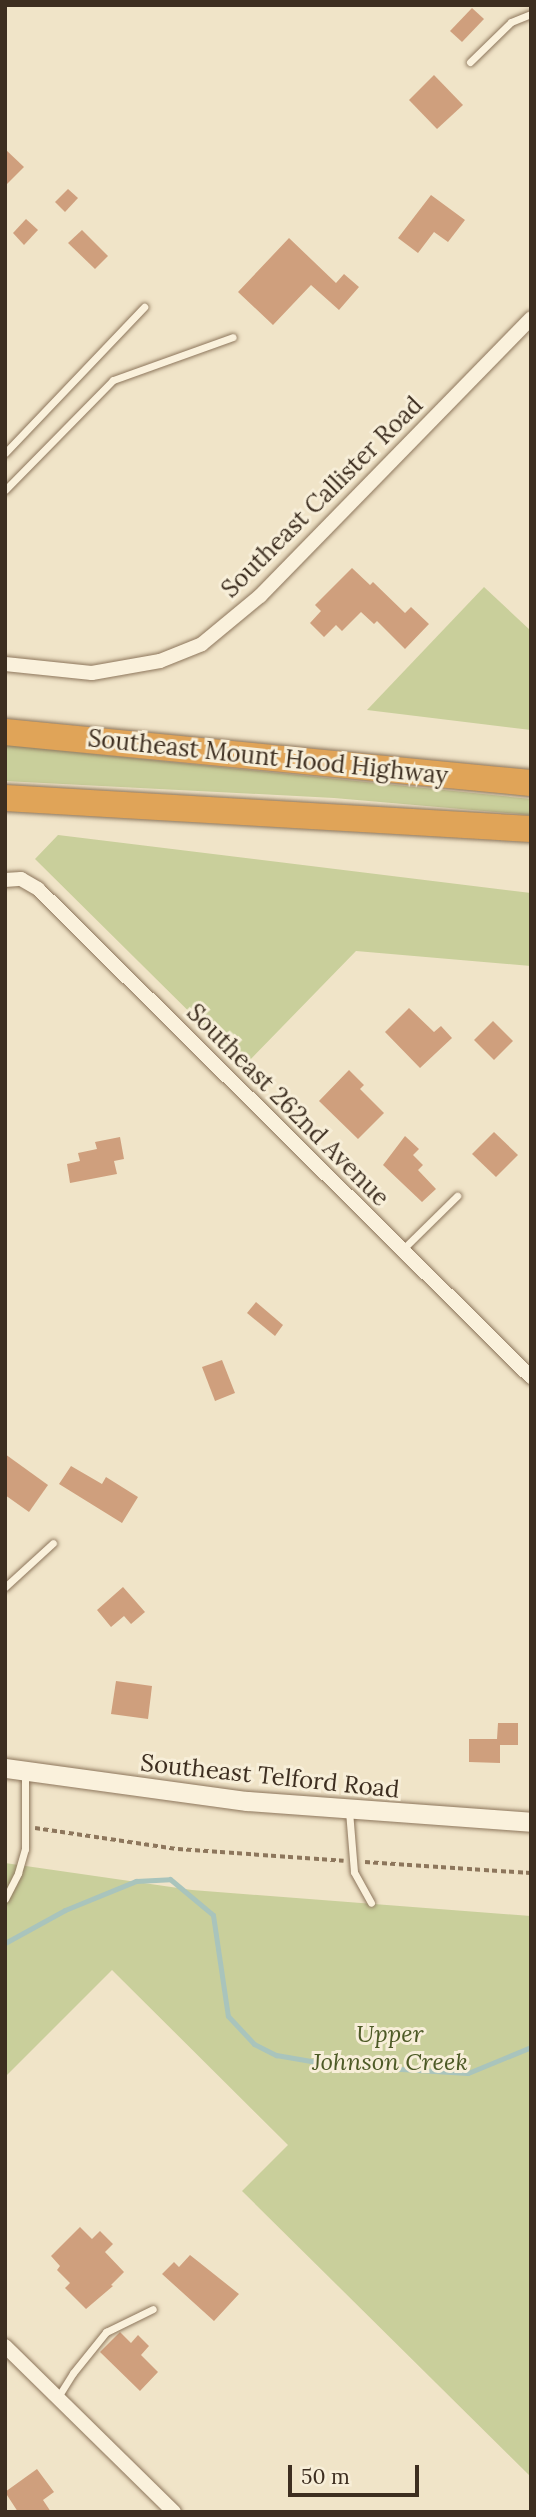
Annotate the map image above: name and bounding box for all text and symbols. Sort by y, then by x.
street label: Southeast Callister Road [215,390,429,604]
street label: Southeast Mount Hood Highway [86,724,450,790]
street label: Southeast 262nd Avenue [181,998,395,1212]
street label: Southeast Telford Road [139,1748,401,1804]
park label: Upper Johnson Creek [312,2020,468,2076]
scale bar [291,2450,422,2494]
text: 50 m [301,2463,350,2490]

